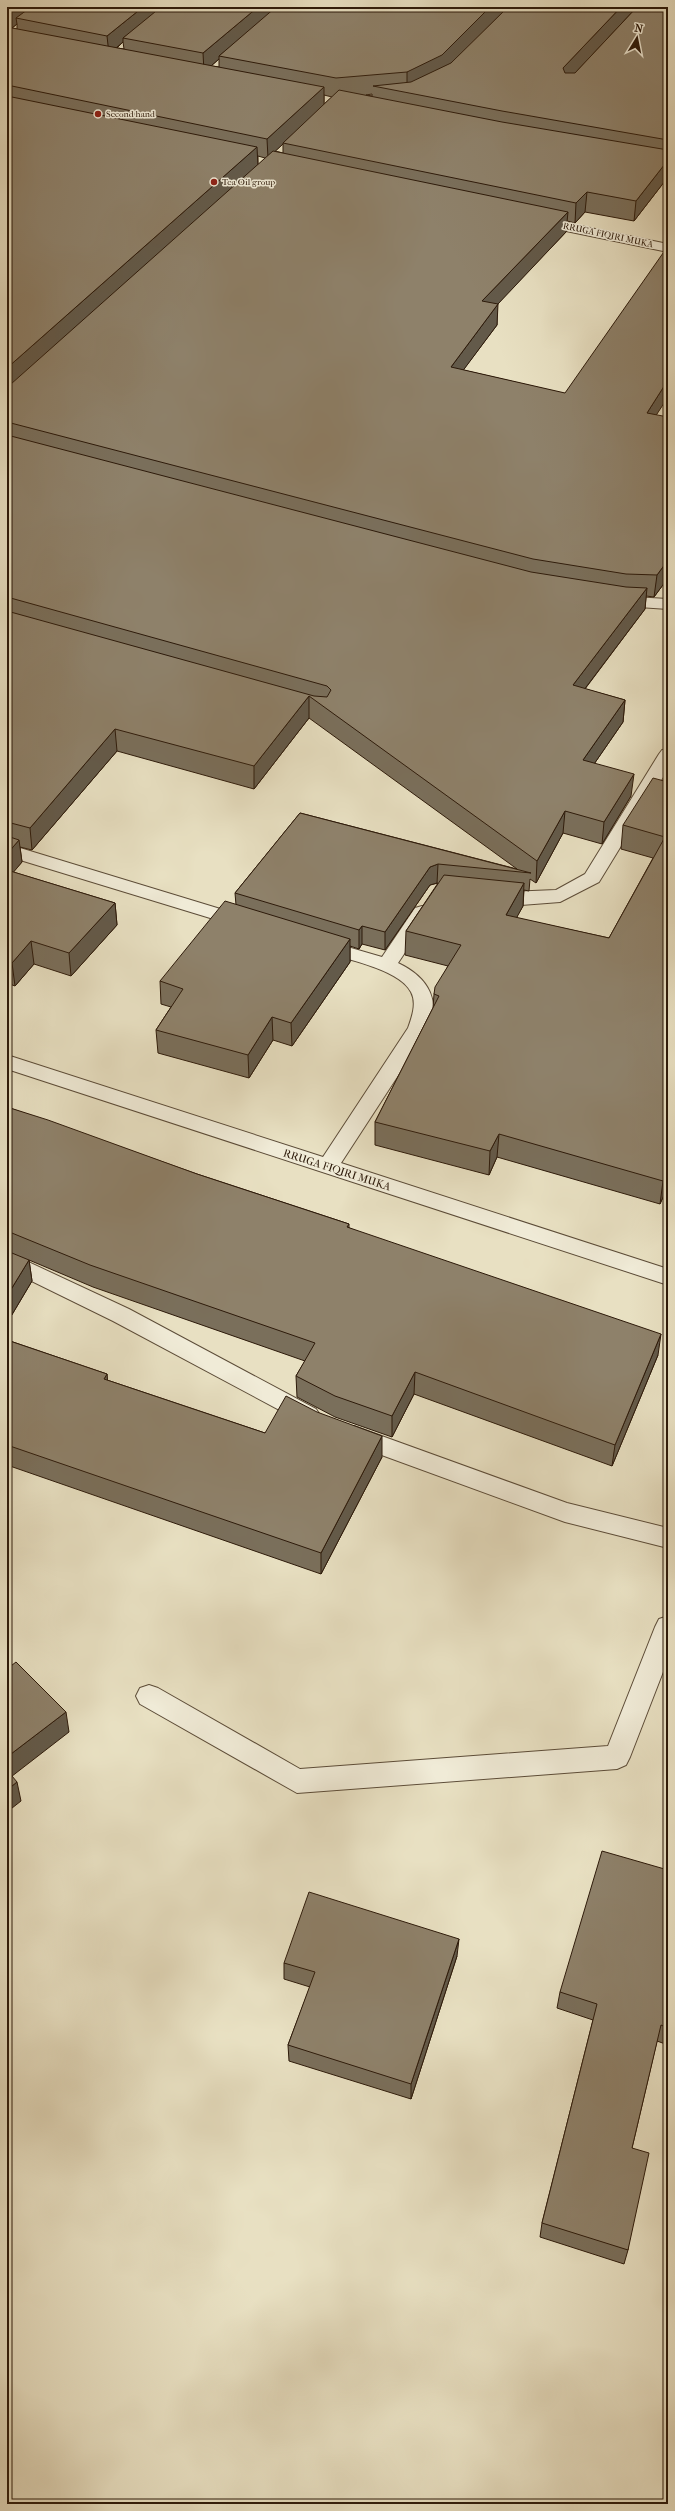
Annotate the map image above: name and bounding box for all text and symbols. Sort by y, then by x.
north arrow [617,18,657,58]
text: N [633,22,645,36]
marker: Second hand [93,109,103,119]
place label: Second hand [106,109,155,119]
marker: Tea Oil group [209,177,219,187]
place label: Tea Oil group [222,177,275,187]
street label: RRUGA FIQIRI MUKA [562,221,654,249]
street label: RRUGA FIQIRI MUKA [282,1146,393,1194]

